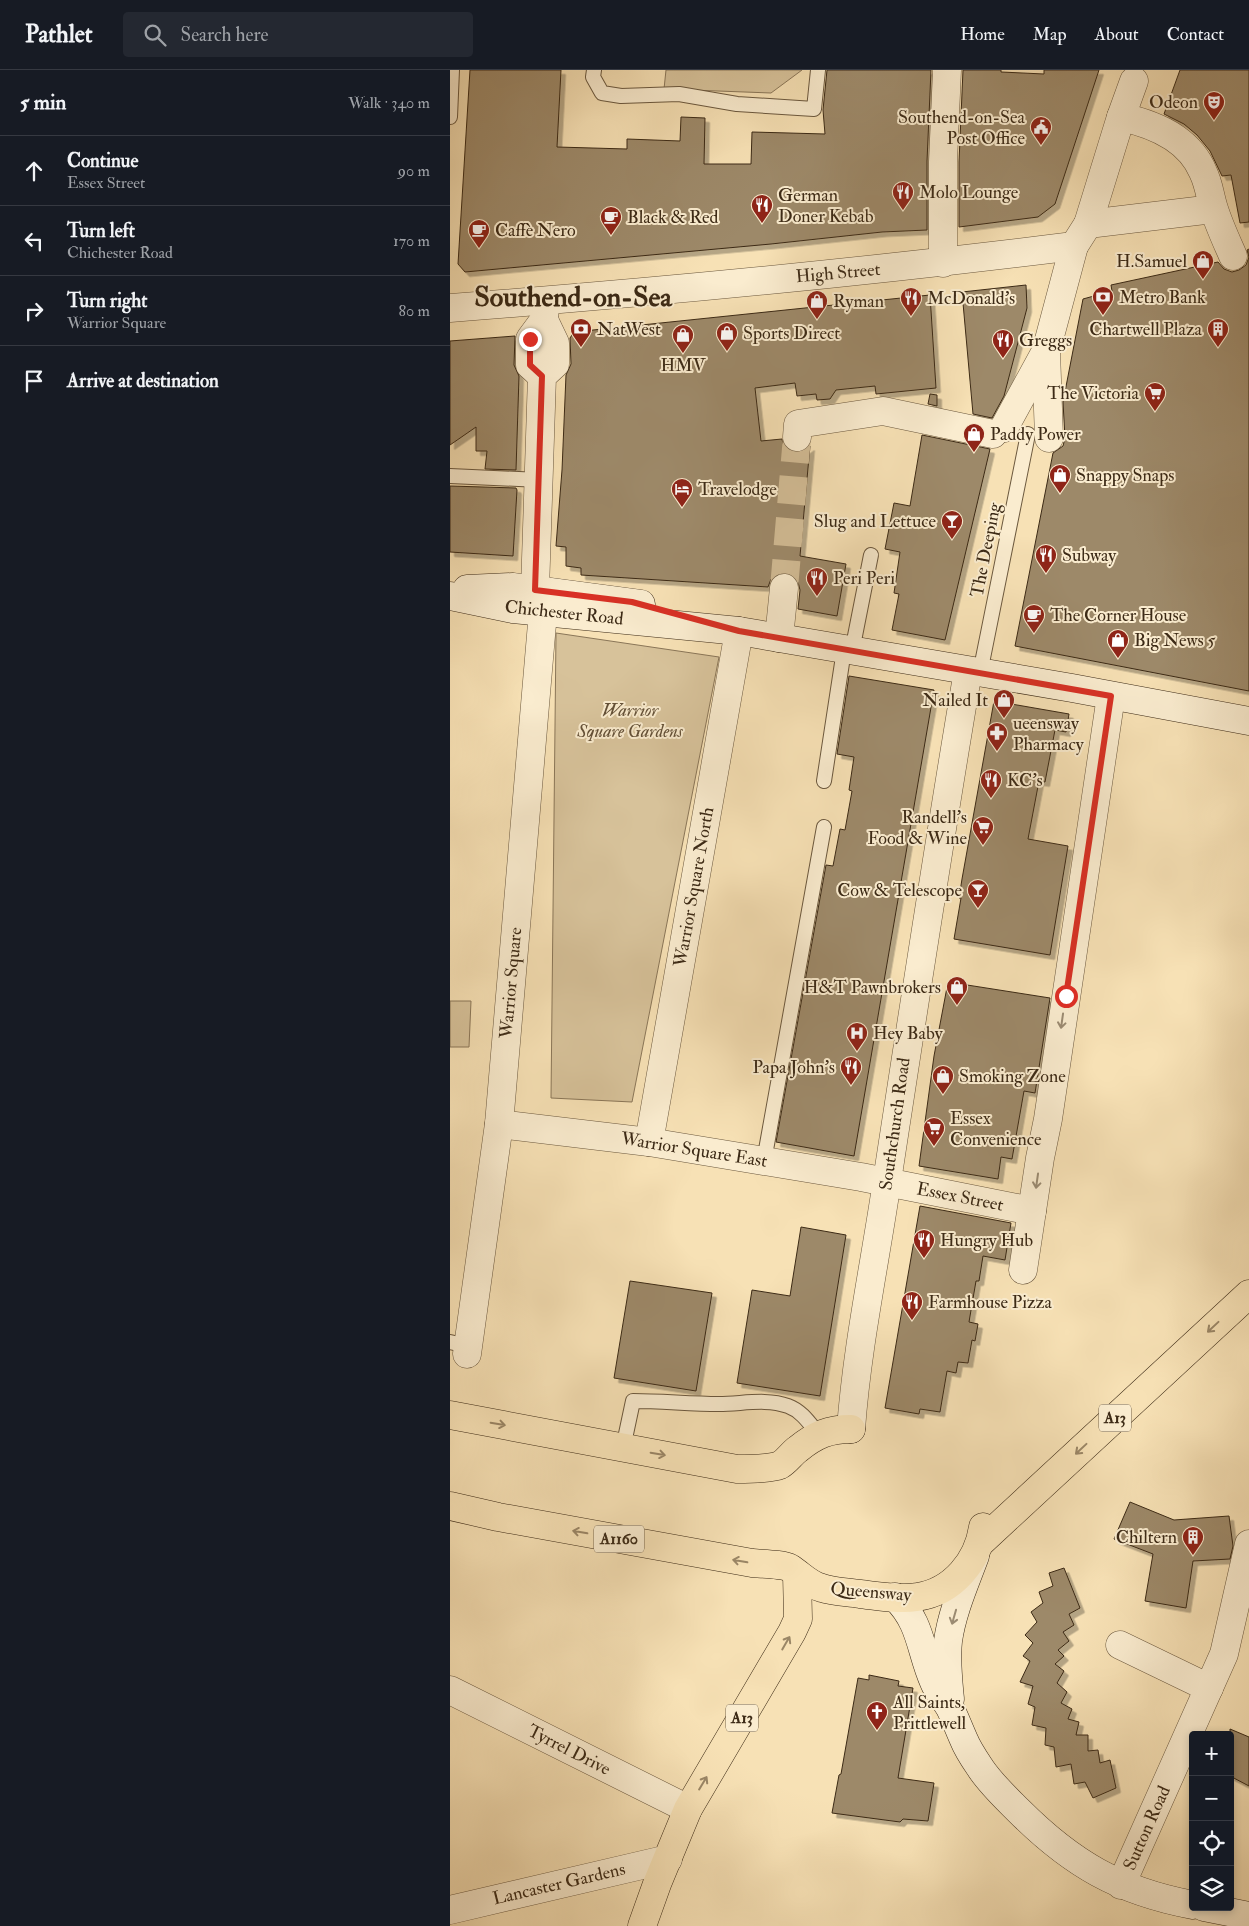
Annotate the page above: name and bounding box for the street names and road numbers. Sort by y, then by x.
street label: High Street [795,258,882,288]
street label: The Deeping [966,500,1007,599]
street label: Chichester Road [504,595,625,631]
street label: Warrior Square North [668,805,719,970]
street label: Warrior Square [495,926,527,1041]
street label: Southchurch Road [874,1056,916,1192]
street label: Warrior Square East [618,1127,769,1173]
street label: Essex Street [915,1177,1006,1217]
road number: A13 [1099,1405,1131,1432]
road number: A1160 [594,1526,644,1552]
street label: Queensway [830,1577,914,1607]
road number: A13 [726,1705,758,1732]
street label: Tyrrel Drive [524,1719,615,1781]
street label: Sutton Road [1118,1782,1176,1874]
street label: Lancaster Gardens [490,1858,628,1910]

